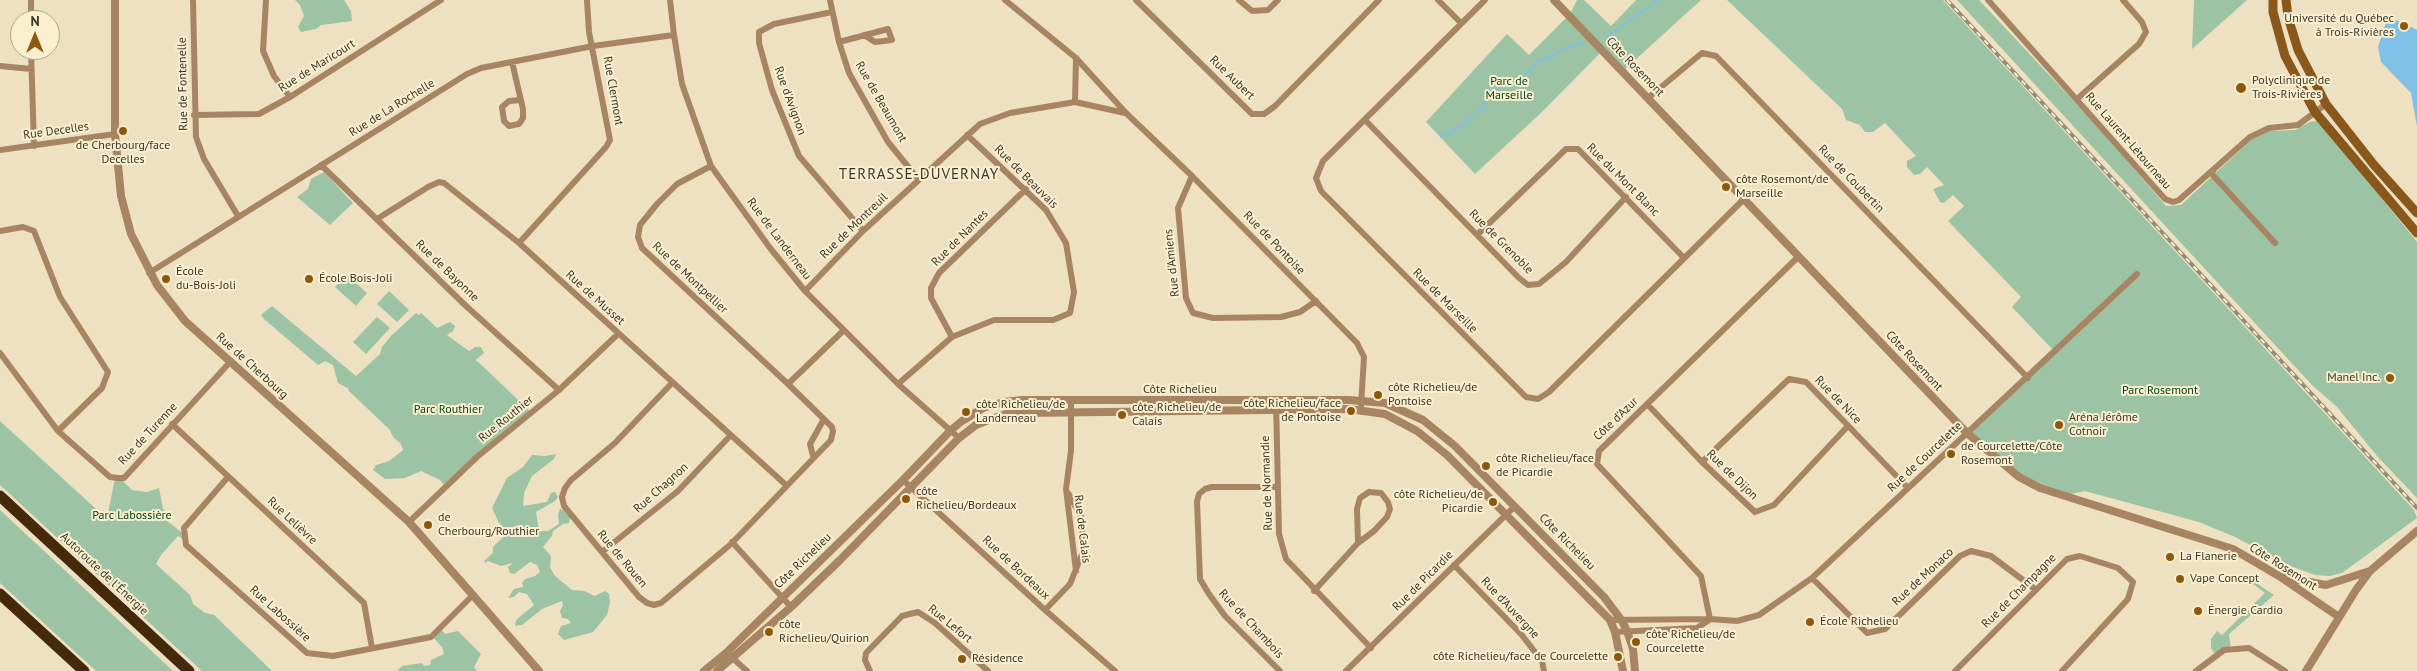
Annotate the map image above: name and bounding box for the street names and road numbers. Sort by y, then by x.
street label: Côte Rosemont [1603,34,1667,100]
street label: Rue de Fontenelle [175,37,191,131]
street label: Rue de Maricourt [276,37,358,95]
street label: Rue Aubert [1206,53,1258,103]
street label: Rue Clermont [600,55,626,127]
street label: Rue de Beaumont [852,59,910,145]
street label: Rue d'Avignon [771,65,809,137]
street label: Rue de La Rochelle [347,76,437,140]
street label: Rue Laurent-Létourneau [2082,90,2174,192]
street label: Rue Decelles [22,119,90,143]
street label: Rue du Mont Blanc [1584,141,1662,219]
street label: Rue de Beauvais [991,142,1061,212]
street label: Rue de Coubertin [1815,142,1887,216]
street label: Rue de Montreuil [817,190,891,262]
street label: Rue de Landerneau [744,195,814,283]
street label: Rue de Nantes [929,207,991,269]
street label: Rue de Grenoble [1466,207,1536,277]
street label: Rue de Pontoise [1240,208,1308,278]
street label: Rue d'Amiens [1161,228,1183,298]
street label: Rue de Bayonne [412,237,482,305]
street label: Rue de Montpellier [649,239,731,317]
street label: Rue de Marseille [1410,266,1480,336]
street label: Rue de Musset [562,268,628,328]
street label: Côte Rosemont [1882,328,1946,394]
street label: Rue de Cherbourg [213,330,291,402]
street label: Rue de Nice [1812,373,1864,427]
street label: Côte Richelieu [1143,383,1217,397]
street label: Rue Routhier [476,393,536,445]
street label: Côte d'Azur [1591,394,1641,444]
street label: Rue de Turenne [116,400,180,468]
street label: Rue de Courcelette [1885,419,1965,495]
street label: Rue de Normandie [1258,435,1276,531]
street label: Rue de Dijon [1703,447,1761,503]
street label: Rue Chagnon [631,460,691,516]
street label: Rue Lelièvre [264,494,320,548]
street label: Rue de Calais [1071,494,1093,564]
street label: Côte Richelieu [1536,511,1598,573]
street label: Rue de Rouen [594,527,650,591]
street label: Autoroute de l'Énergie [57,530,151,618]
street label: Côte Richelieu [771,530,835,592]
street label: Rue de Bordeaux [979,533,1053,603]
street label: Côte Rosemont [2247,540,2319,594]
street label: Rue de Monaco [1889,545,1957,609]
street label: Rue de Picardie [1390,548,1456,614]
street label: Rue de Champagne [1979,551,2059,631]
street label: Rue d'Auvergne [1478,574,1542,642]
street label: Rue Labossière [246,583,314,645]
street label: Rue de Chambois [1215,587,1287,661]
street label: Rue Lefort [925,602,975,646]

